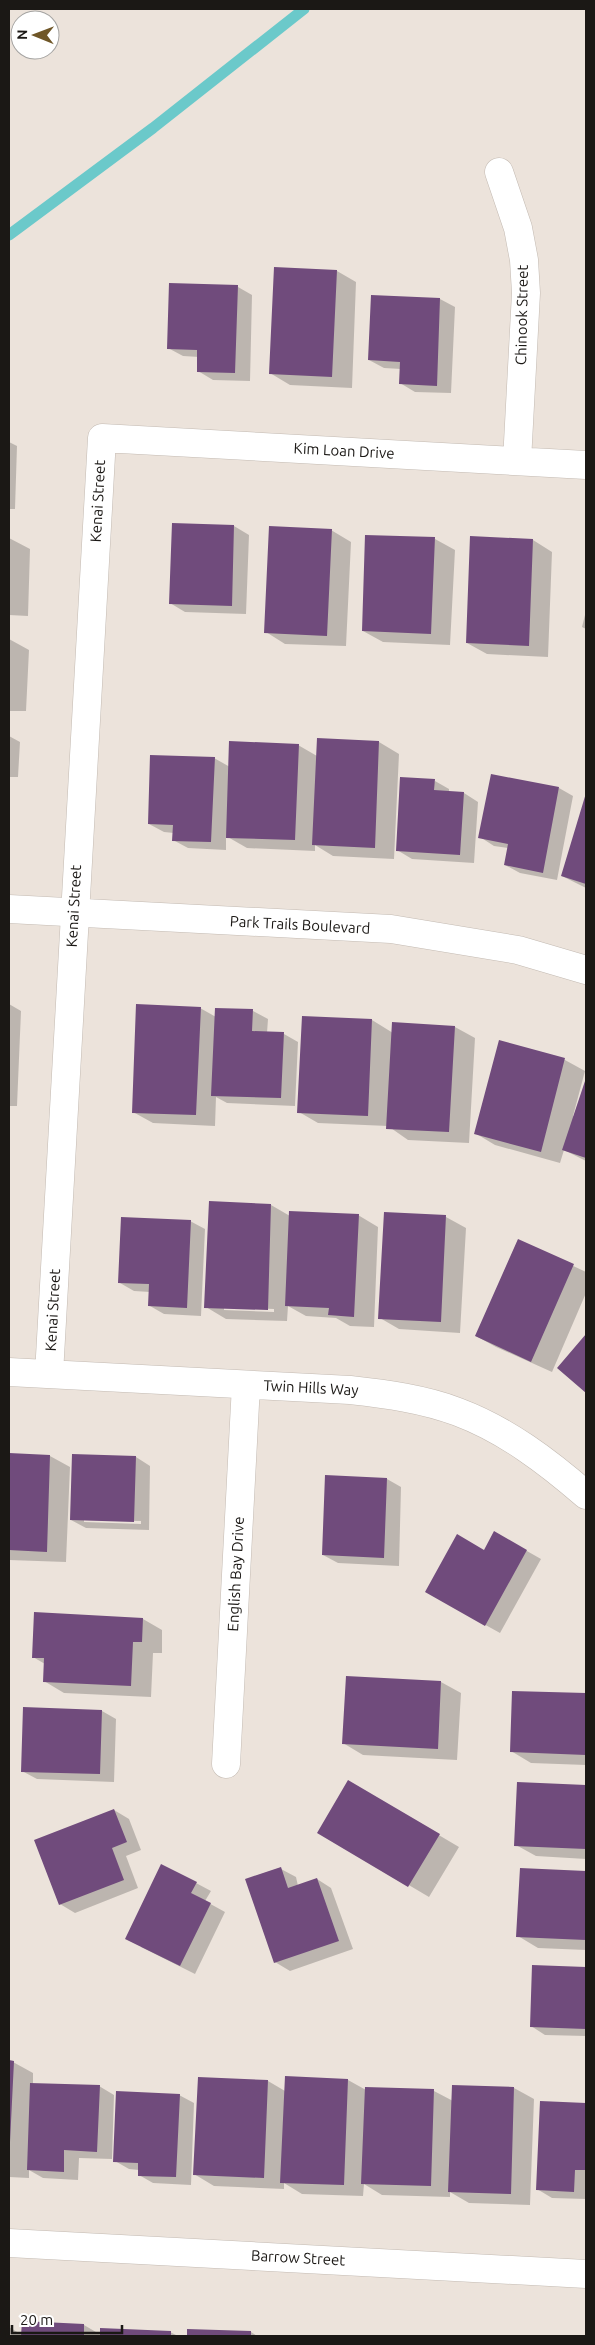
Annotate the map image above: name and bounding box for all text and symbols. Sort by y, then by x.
north arrow [10,10,60,60]
text: N [14,29,30,40]
street label: Chinook Street [512,265,531,365]
street label: Kim Loan Drive [293,439,395,462]
street label: Kenai Street [87,459,108,543]
street label: Kenai Street [63,864,84,948]
street label: Park Trails Boulevard [229,912,371,937]
street label: Kenai Street [42,1268,63,1352]
street label: Twin Hills Way [263,1377,359,1398]
street label: English Bay Drive [224,1516,247,1632]
street label: Barrow Street [250,2247,346,2268]
scale bar [12,2302,122,2334]
text: 20 m [20,2311,53,2328]

